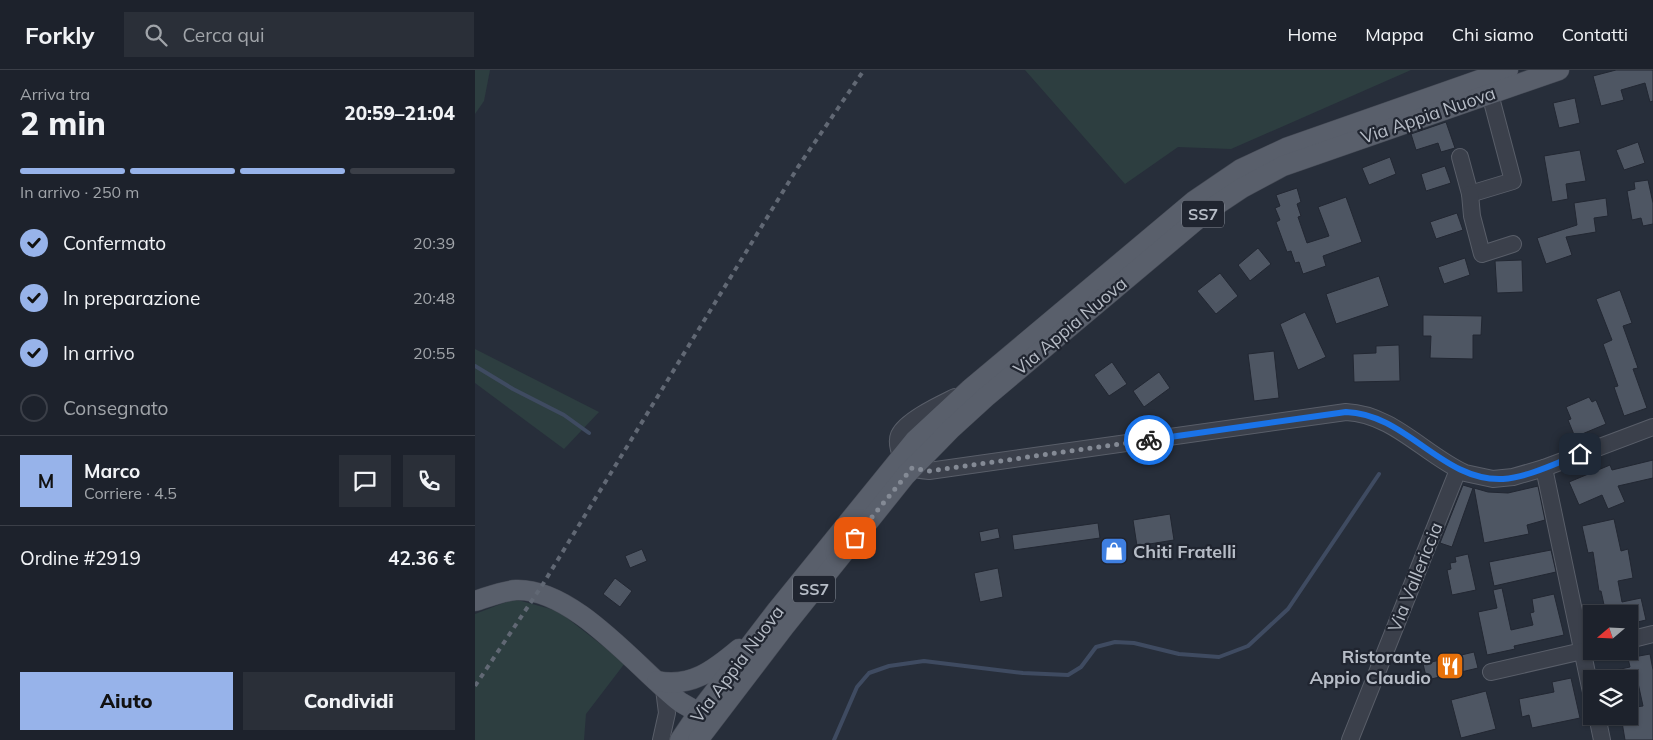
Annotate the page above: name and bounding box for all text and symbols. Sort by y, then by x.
search box [124,12,474,57]
text: Forkly [25,20,94,50]
icon: search [142,21,170,49]
text: Cerca qui [182,23,265,47]
text: Home [1287,23,1337,46]
text: Mappa [1365,23,1424,46]
text: Chi siamo [1452,23,1534,46]
text: Contatti [1562,23,1628,46]
street label: Via Appia Nuova [1358,81,1498,149]
text: Arriva tra [20,84,90,104]
text: 20:59–21:04 [344,101,455,125]
text: 2 min [20,103,106,143]
text: In arrivo · 250 m [20,182,139,202]
road number: SS7 [1182,200,1224,228]
icon: check [20,229,48,257]
text: Confermato [63,231,166,255]
text: 20:39 [413,233,455,253]
street label: Via Appia Nuova [1009,272,1131,380]
icon: check [20,284,48,312]
text: In preparazione [63,286,200,310]
text: 20:48 [413,288,455,308]
icon: check [20,339,48,367]
text: In arrivo [63,341,135,365]
text: 20:55 [413,343,455,363]
text: Consegnato [63,396,168,420]
courier [1124,415,1174,465]
icon: bike [1135,426,1163,454]
pin [1559,433,1601,475]
icon: home [1566,440,1594,468]
button: chat [339,455,391,507]
button: phone [403,455,455,507]
text: Marco [84,459,140,483]
text: M [38,469,54,493]
text: Corriere · 4.5 [84,483,177,503]
pin [834,517,876,559]
street label: Via Vallericcia [1382,519,1448,635]
icon: bag [841,524,869,552]
shop icon: Chiti Fratelli [1099,536,1129,566]
place label: Chiti Fratelli [1133,540,1236,563]
text: Ordine #2919 [20,546,141,570]
text: 42.36 € [388,546,455,570]
road number: SS7 [793,576,835,602]
street label: Via Appia Nuova [685,601,789,727]
north arrow [1583,605,1637,660]
map controls [1583,605,1638,725]
place label: Ristorante Appio Claudio [1309,645,1431,689]
restaurant icon: Ristorante Appio Claudio [1435,651,1465,681]
button: layers [1583,670,1638,725]
button: Aiuto [20,672,233,730]
button: Condividi [243,672,455,730]

